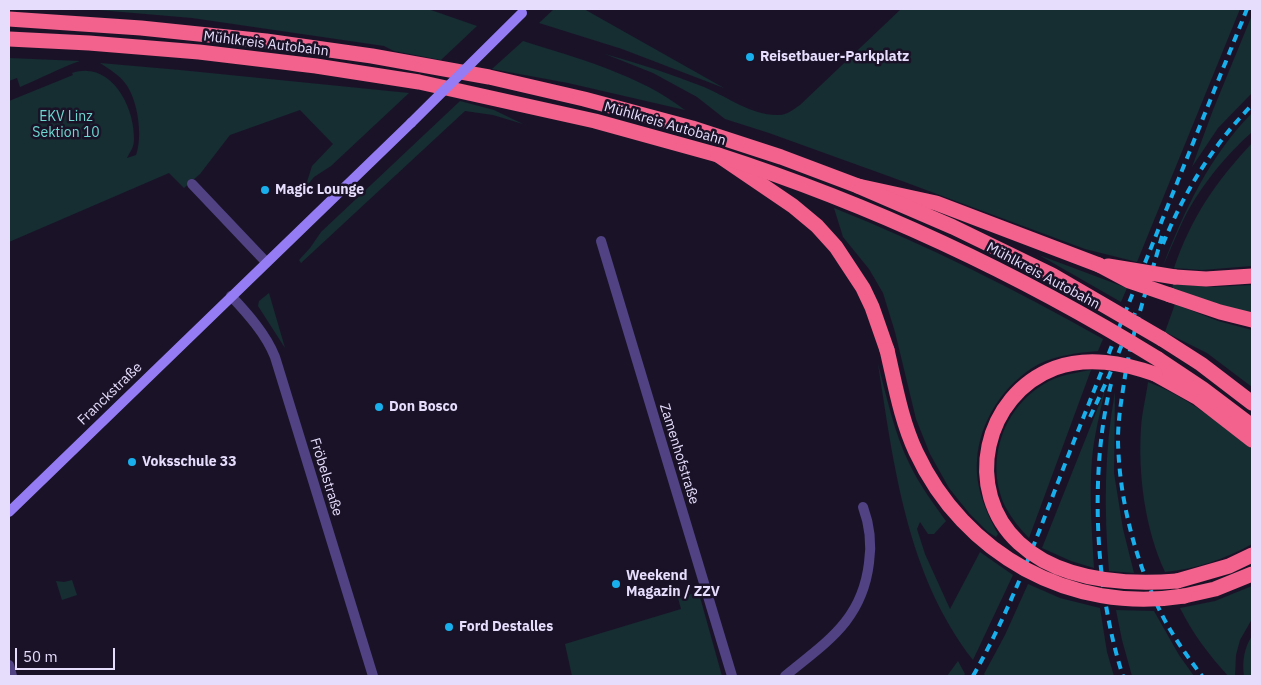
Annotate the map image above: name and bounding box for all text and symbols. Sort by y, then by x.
street label: Mühlkreis Autobahn [202,28,330,60]
place label: Reisetbauer-Parkplatz [760,49,909,65]
marker: Reisetbauer-Parkplatz [744,51,756,63]
street label: Mühlkreis Autobahn [602,99,728,149]
park label: EKV Linz Sektion 10 [32,109,100,142]
place label: Magic Lounge [275,182,364,198]
marker: Magic Lounge [259,184,271,196]
street label: Mühlkreis Autobahn [983,239,1103,313]
street label: Franckstraße [74,359,146,429]
place label: Don Bosco [389,399,458,415]
marker: Don Bosco [373,401,385,413]
street label: Zamenhofstraße [656,402,702,506]
street label: Fröbelstraße [306,436,346,518]
place label: Voksschule 33 [142,454,237,470]
marker: Voksschule 33 [126,456,138,468]
place label: Weekend Magazin / ZZV [626,568,720,600]
marker: Weekend Magazin / ZZV [610,578,622,590]
place label: Ford Destalles [459,619,553,635]
marker: Ford Destalles [443,621,455,633]
scale bar [18,638,118,670]
text: 50 m [23,647,58,666]

